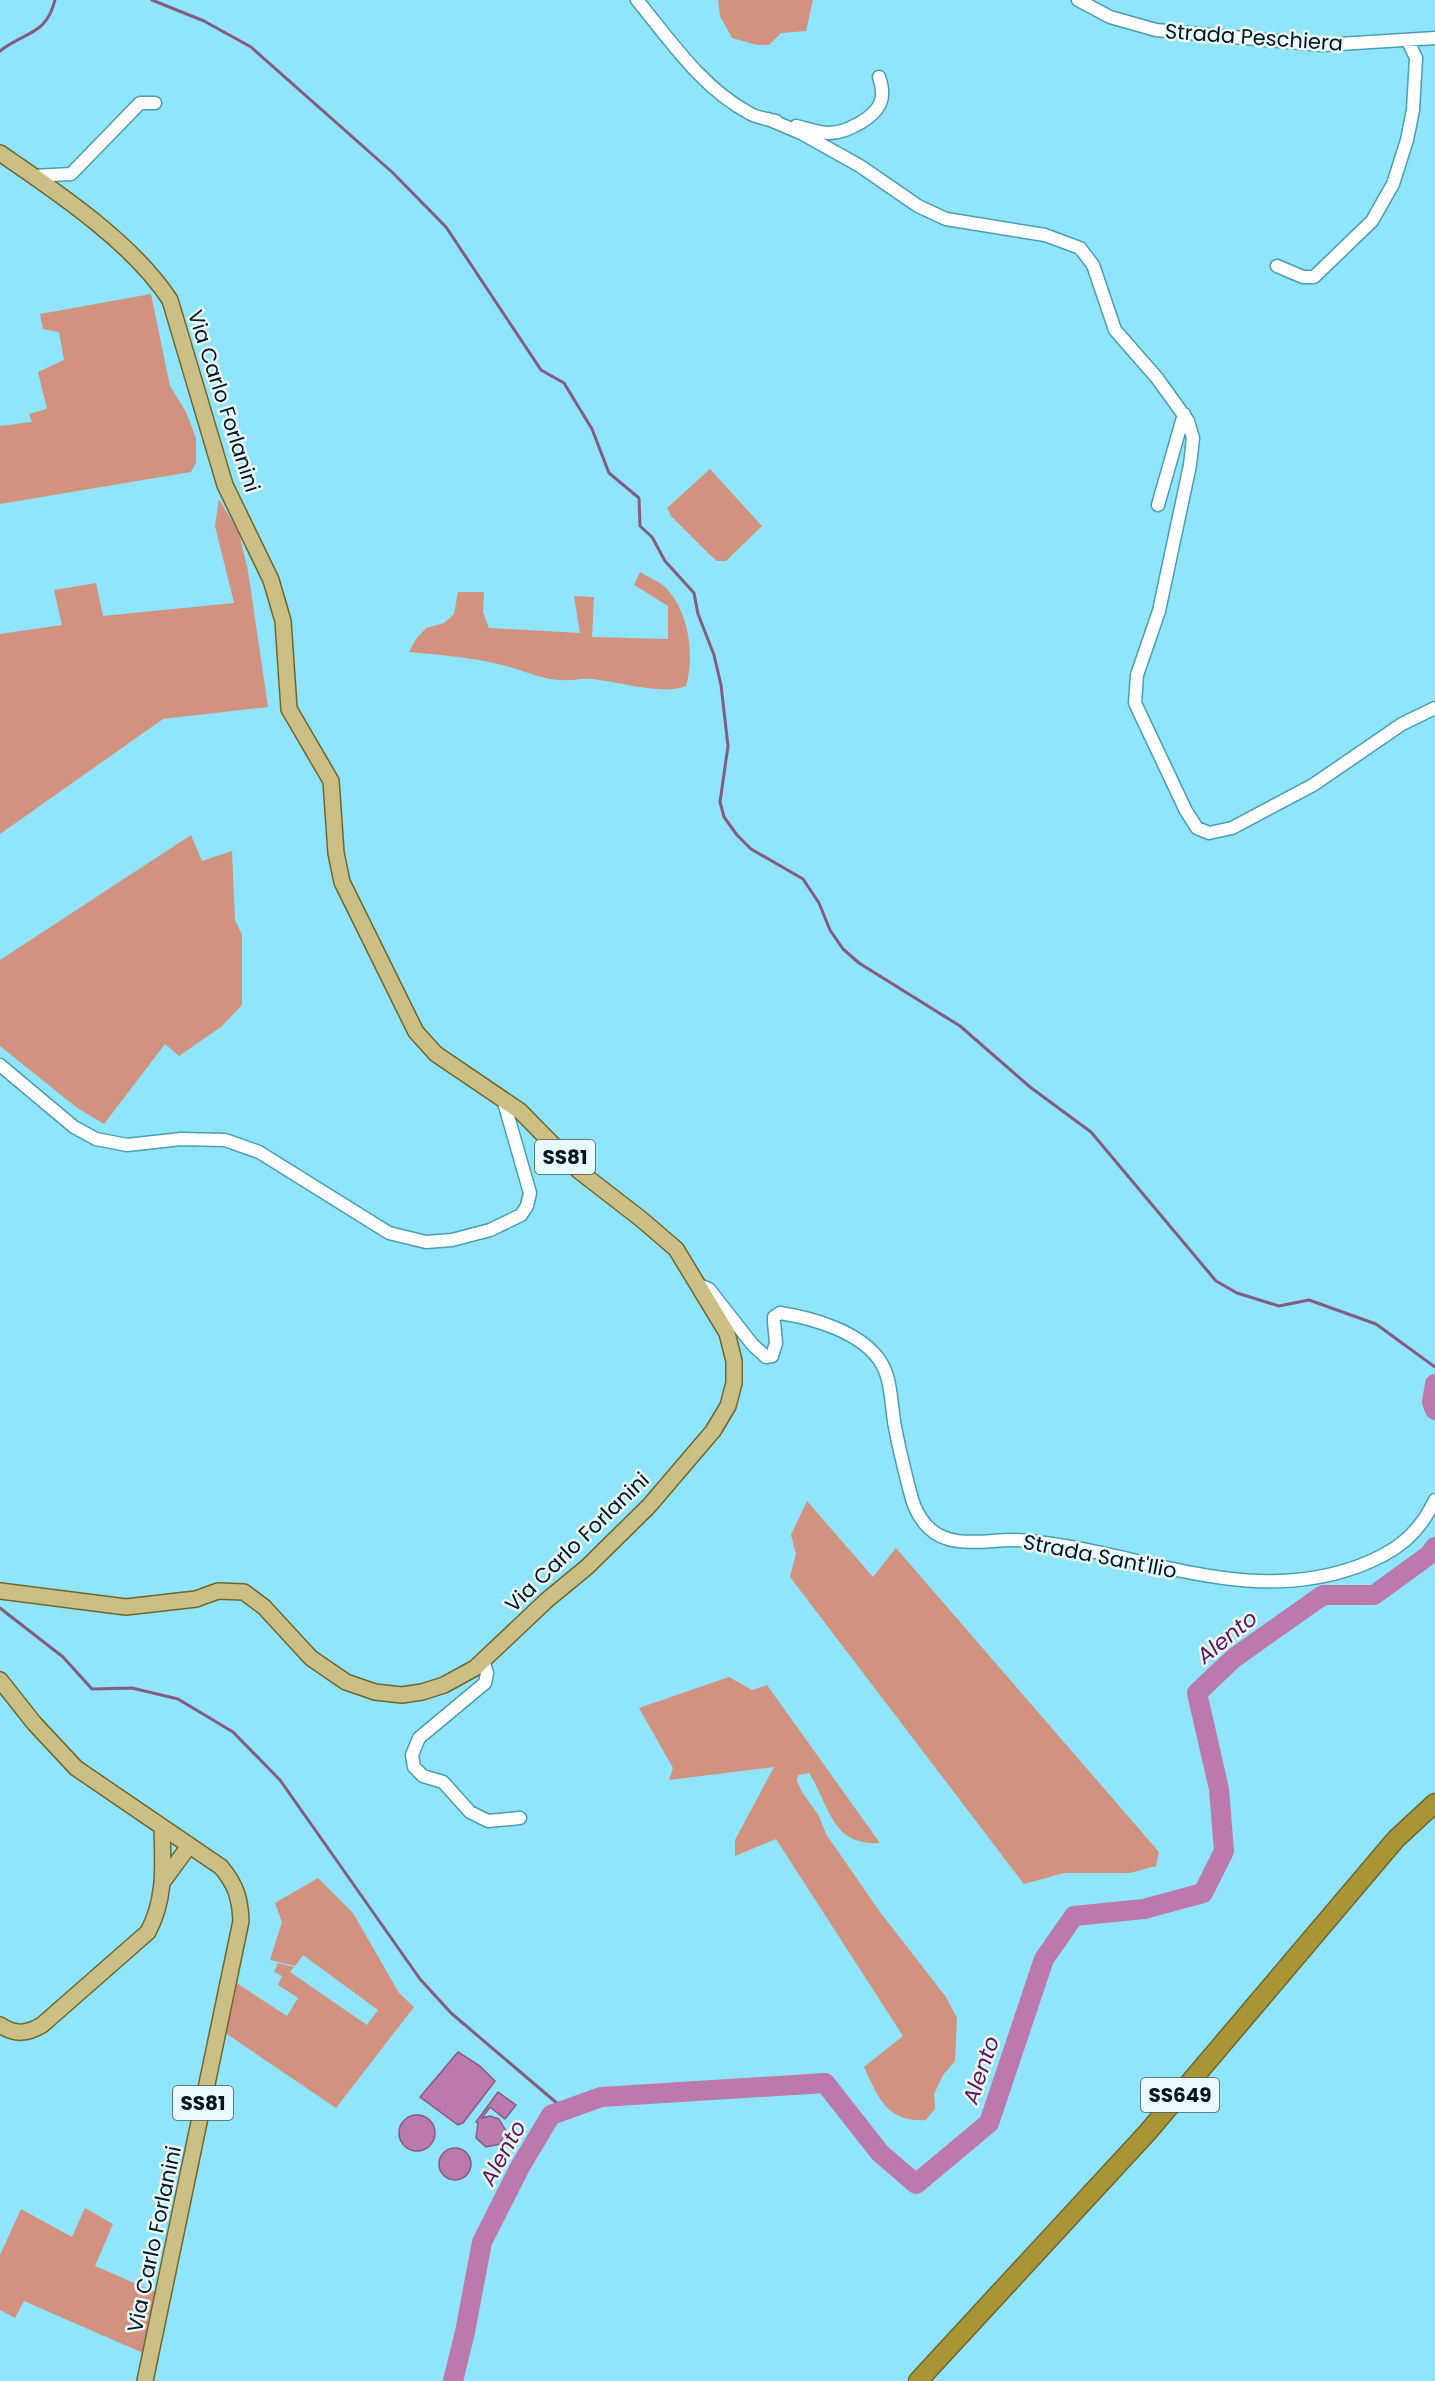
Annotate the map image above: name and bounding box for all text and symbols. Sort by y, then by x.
street label: Strada Peschiera [1164,16,1344,58]
street label: Via Carlo Forlanini [181,306,267,496]
road number: SS81 [535,1140,595,1174]
street label: Via Carlo Forlanini [499,1466,655,1618]
street label: Strada Sant'Ilio [1021,1527,1179,1585]
water label: Alento [1189,1603,1264,1672]
water label: Alento [955,2032,1007,2109]
road number: SS649 [1141,2078,1219,2112]
road number: SS81 [173,2086,233,2120]
water label: Alento [472,2115,534,2192]
street label: Via Carlo Forlanini [120,2143,188,2335]

